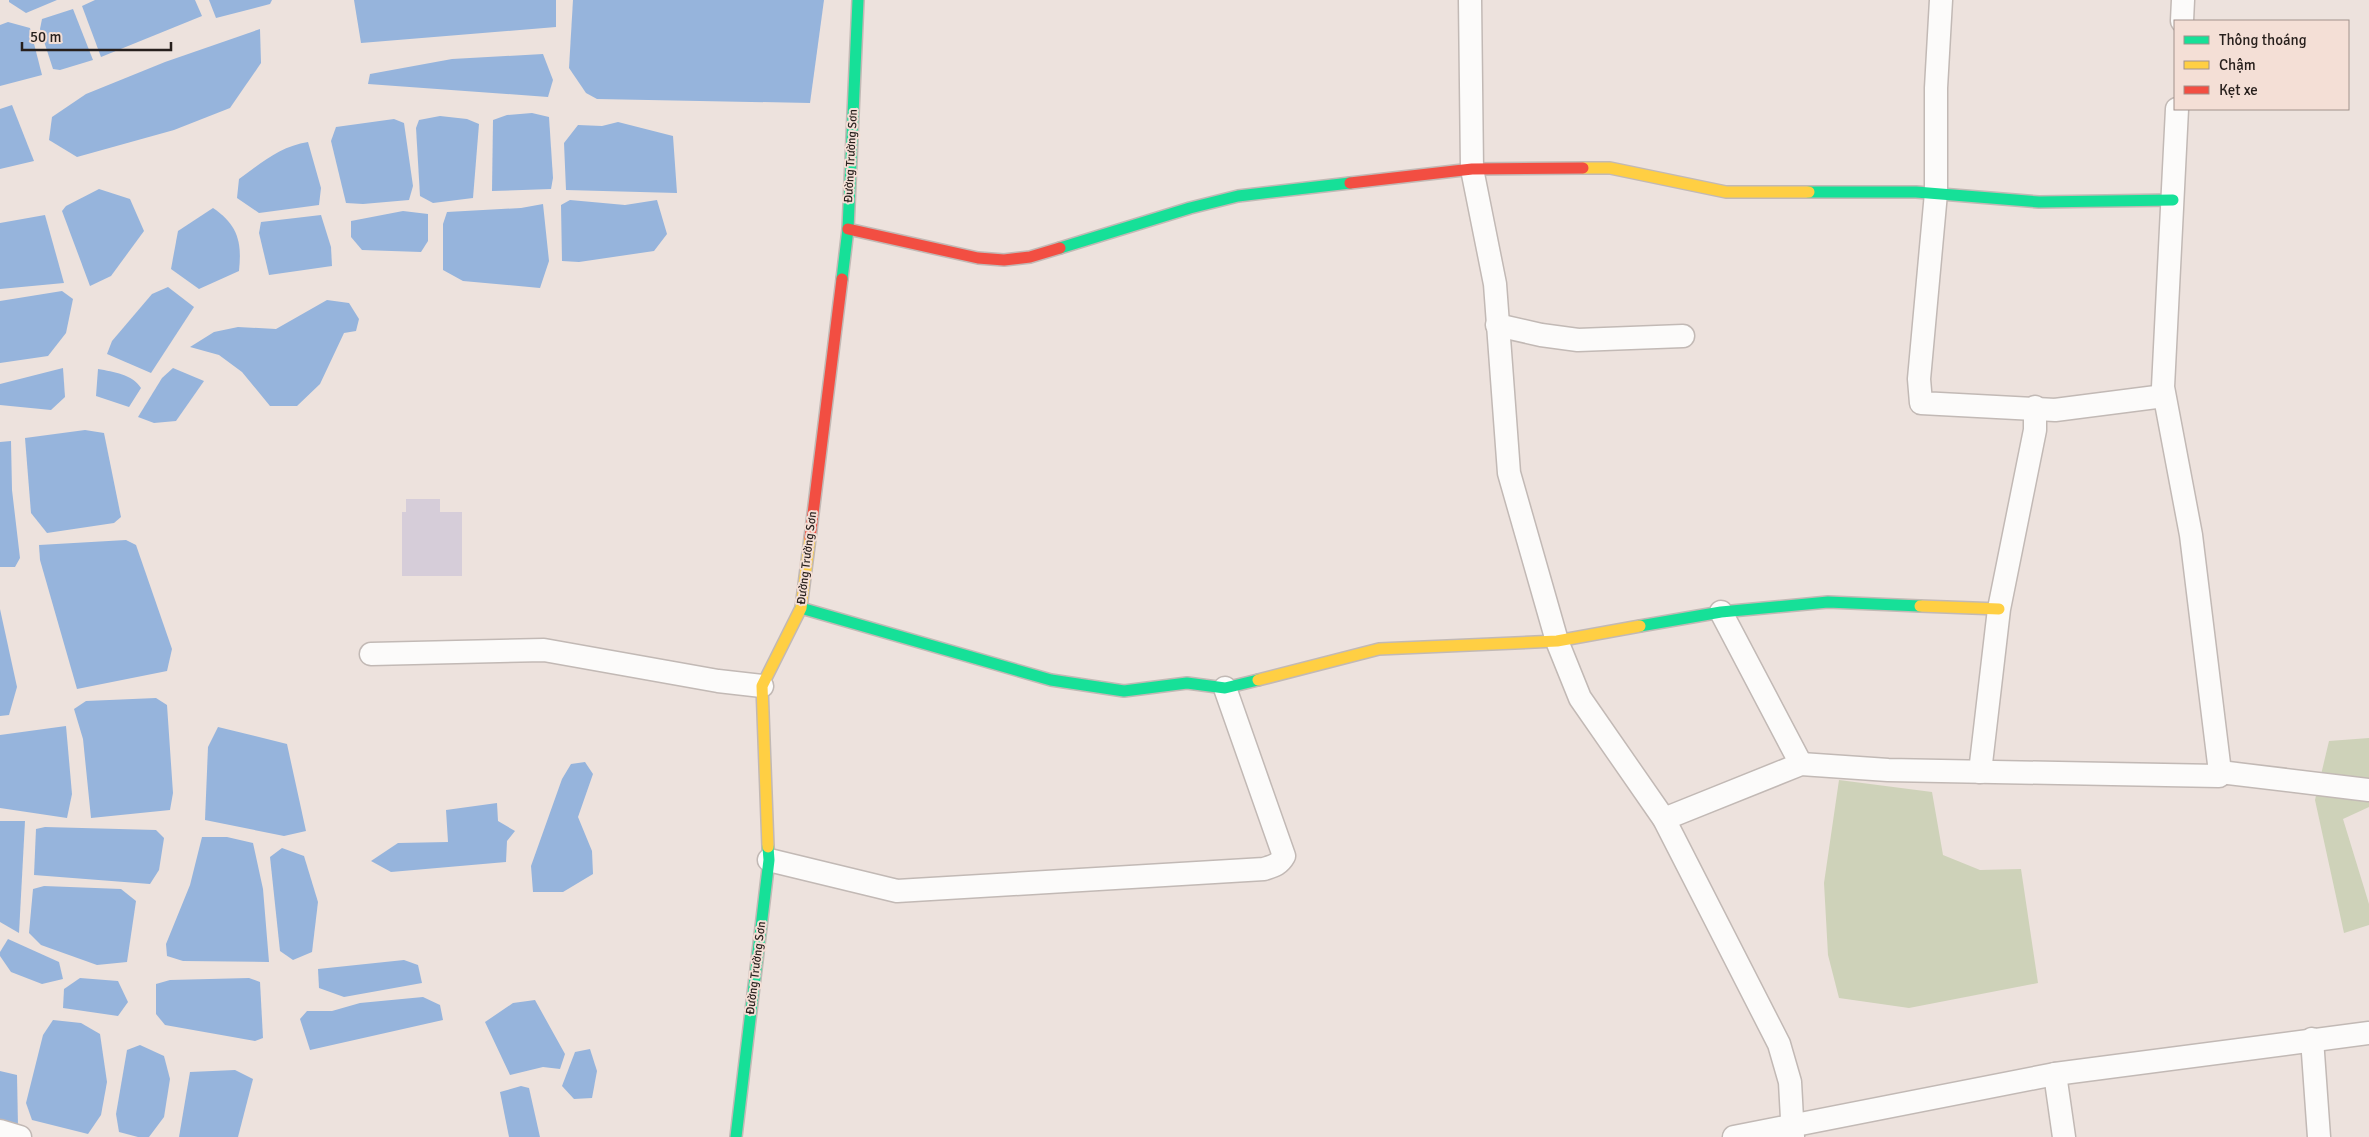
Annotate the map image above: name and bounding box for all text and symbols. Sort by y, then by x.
scale bar [22,20,171,52]
legend [2174,20,2349,110]
text: 50 m [30,28,61,46]
text: Thông thoáng [2219,31,2307,49]
text: Chậm [2219,56,2256,74]
text: Kẹt xe [2219,81,2258,99]
street label: Đường Trường Sơn [841,109,861,203]
street label: Đường Trường Sơn [794,510,820,606]
street label: Đường Trường Sơn [743,920,769,1016]

